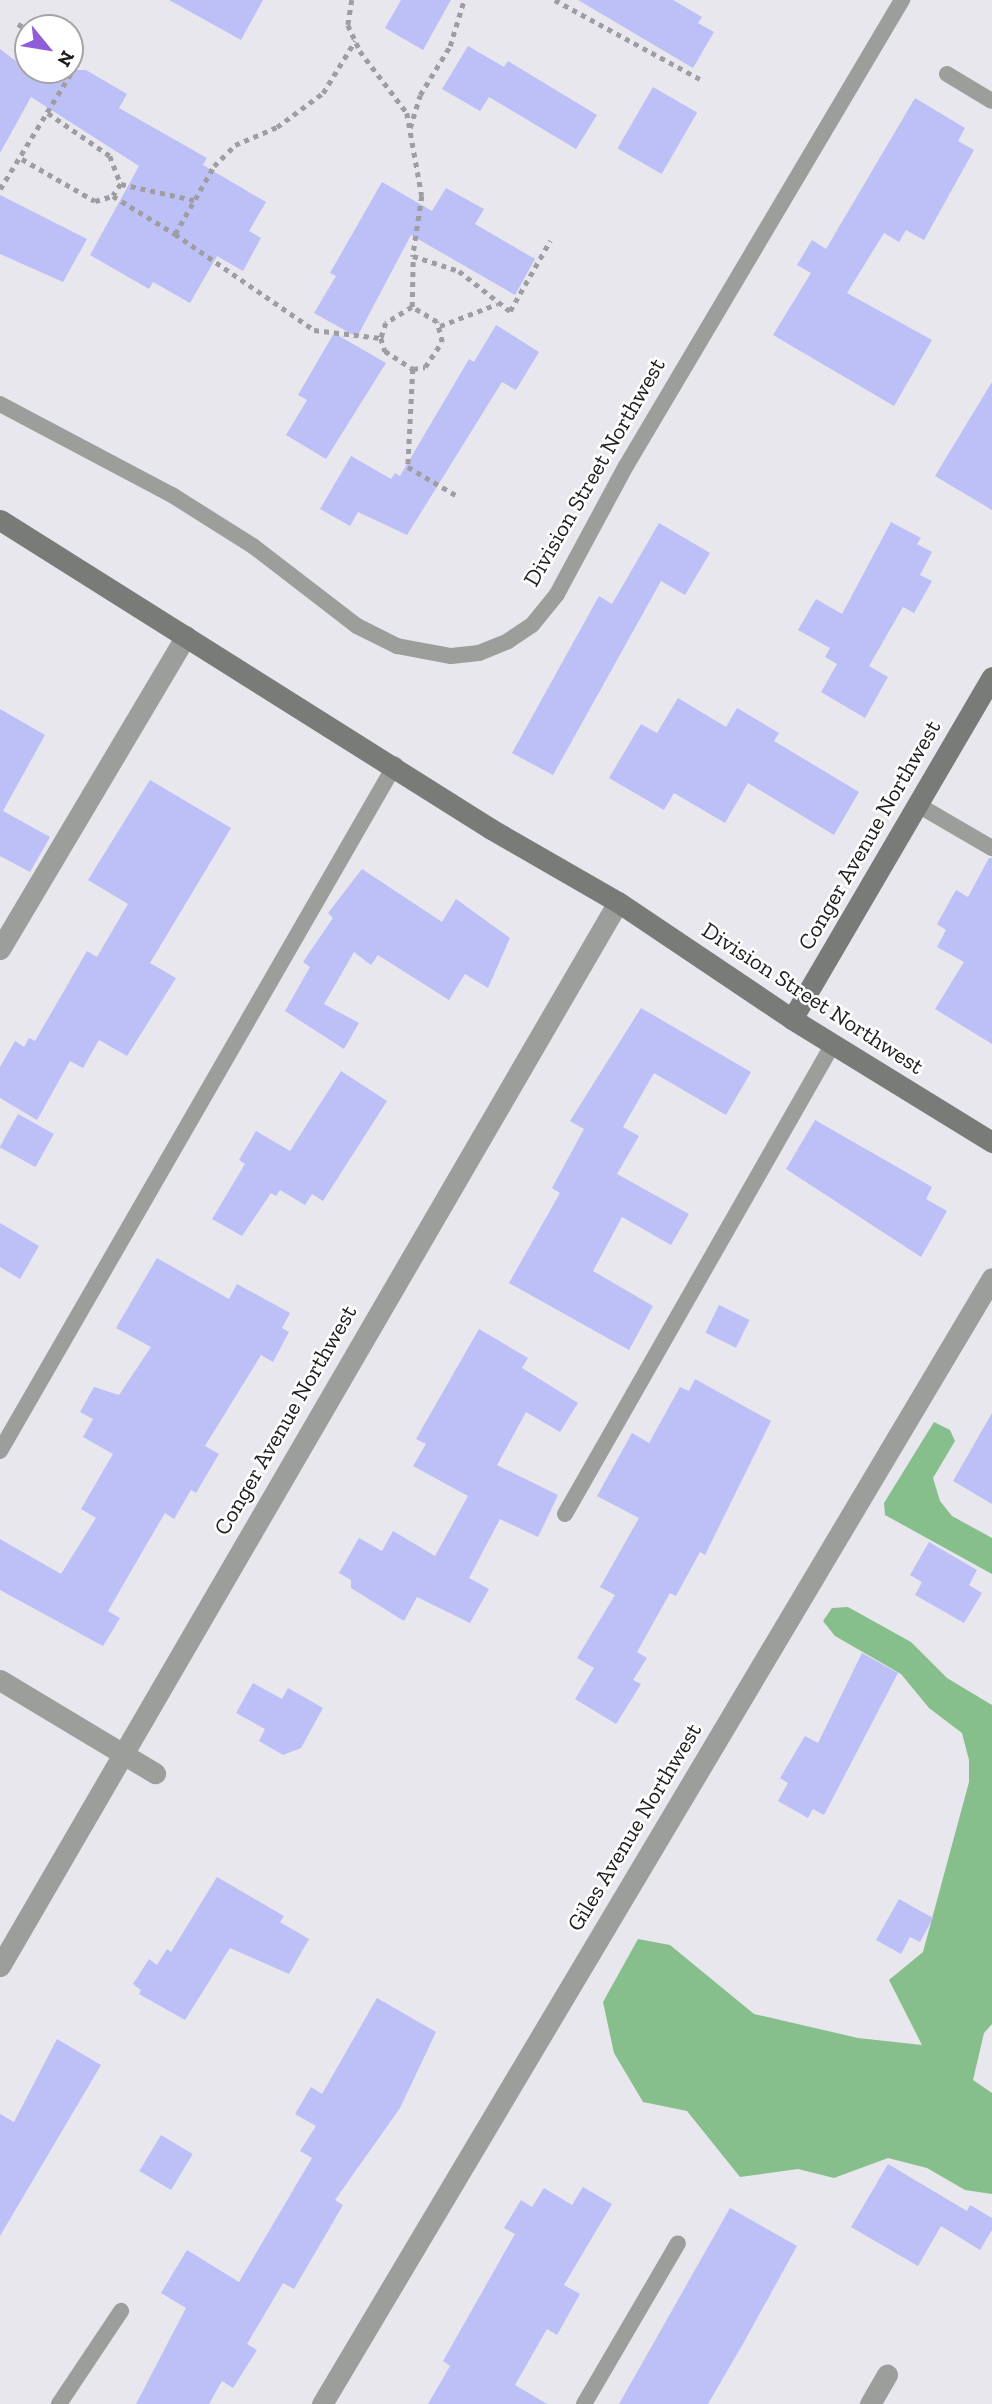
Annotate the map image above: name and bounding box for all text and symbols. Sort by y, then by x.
north arrow [14,14,84,84]
text: N [52,47,79,71]
street label: Division Street Northwest [517,353,671,591]
street label: Conger Avenue Northwest [792,715,946,955]
street label: Division Street Northwest [697,916,929,1080]
street label: Conger Avenue Northwest [208,1300,362,1540]
street label: Giles Avenue Northwest [561,1718,707,1936]

